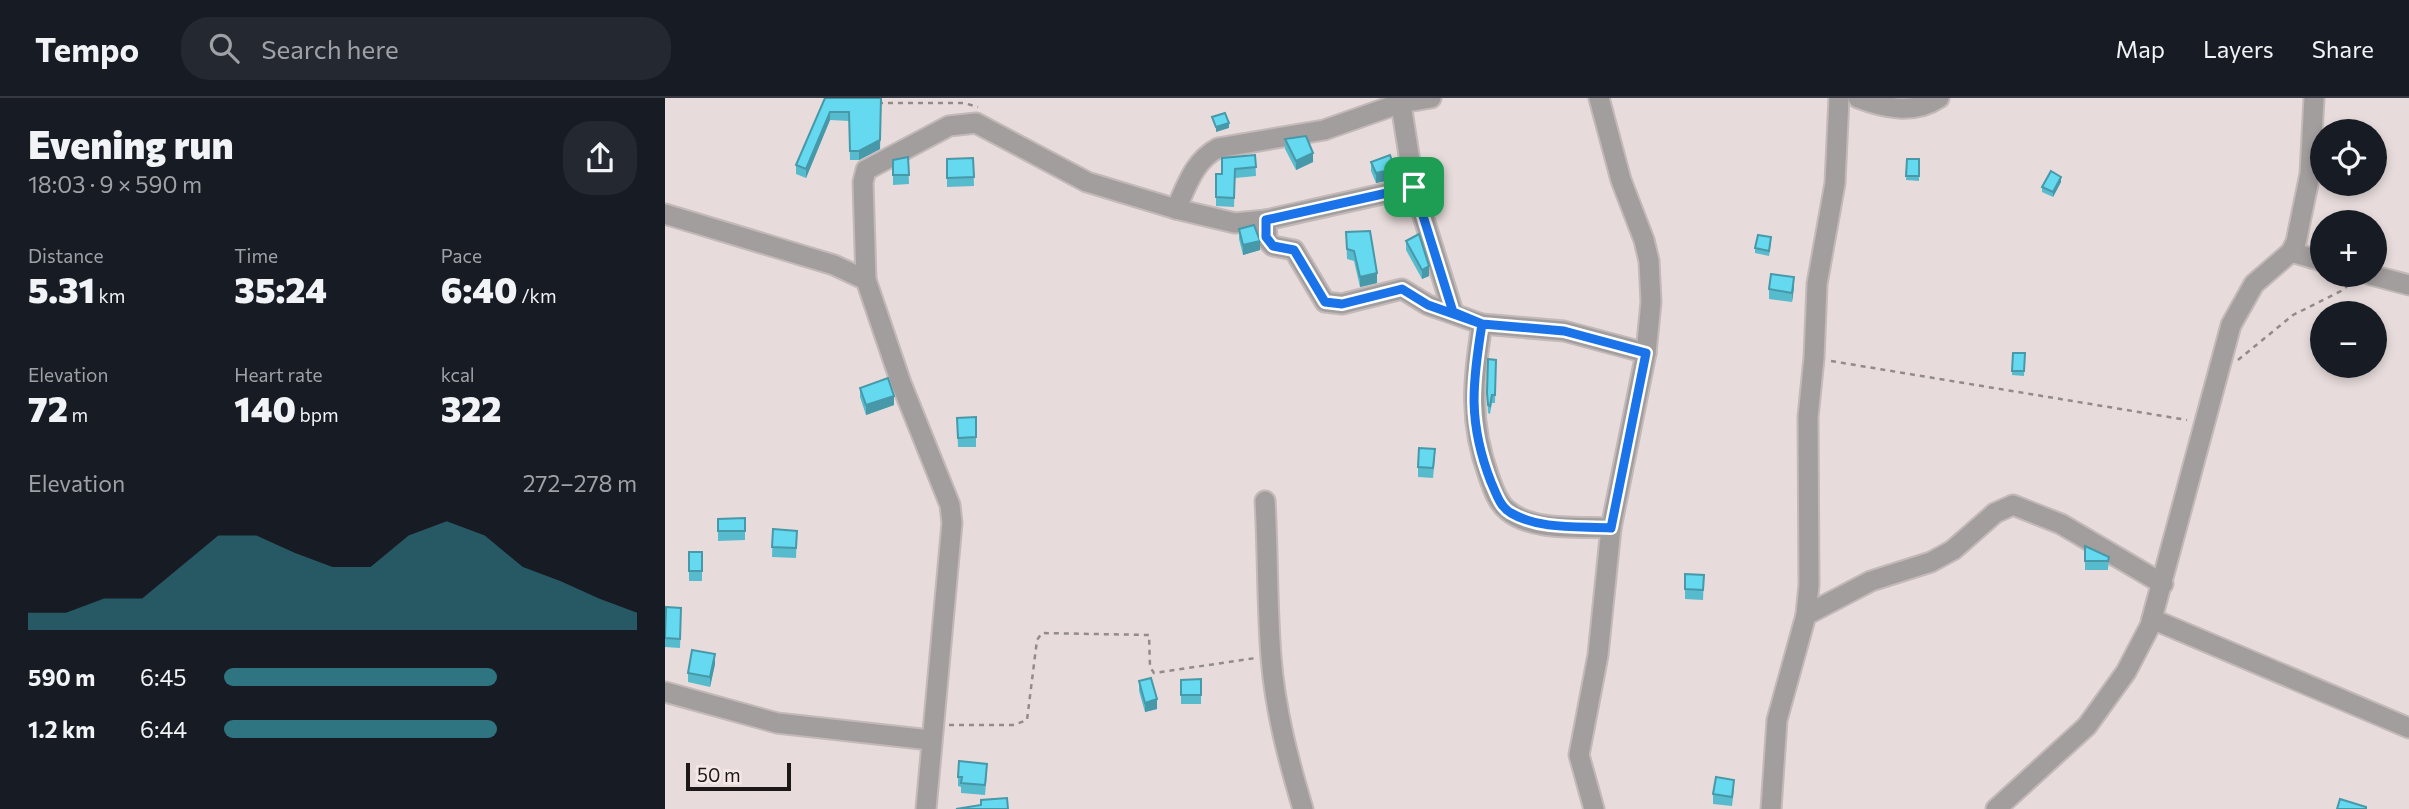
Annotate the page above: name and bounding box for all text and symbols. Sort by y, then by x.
search box [181,17,671,80]
text: Tempo [35,28,139,69]
icon: search [205,29,243,67]
text: Search here [261,33,399,64]
text: Map [2116,34,2165,63]
text: Layers [2203,34,2274,63]
text: Share [2312,34,2374,63]
map controls [2310,119,2387,378]
button: locate [2310,119,2387,196]
text: Evening run [28,120,234,167]
button: share [563,121,637,195]
pin [1384,157,1444,217]
icon: arrive [1395,168,1433,206]
text: 18:03 · 9 × 590 m [28,170,202,198]
button: + [2310,210,2387,287]
text: Distance [28,244,104,267]
text: Time [234,244,278,267]
text: Pace [441,244,482,267]
text: 5.31 [28,267,95,310]
text: 35:24 [234,267,327,310]
text: 6:40 [441,267,518,310]
text: km [95,284,125,307]
text: /km [518,284,556,307]
button: − [2310,301,2387,378]
text: Elevation [28,363,108,386]
text: Heart rate [234,363,323,386]
text: kcal [441,363,475,386]
text: 72 [28,386,68,429]
text: 140 [234,386,296,429]
text: 322 [441,386,501,429]
text: m [68,403,88,426]
text: bpm [296,403,339,426]
text: Elevation [28,469,125,497]
text: 272–278 m [523,469,637,497]
text: 590 m [28,663,95,691]
text: 6:45 [140,663,186,691]
text: 1.2 km [28,715,95,743]
text: 6:44 [140,715,187,743]
scale bar [686,760,791,792]
text: 50 m [697,763,741,786]

